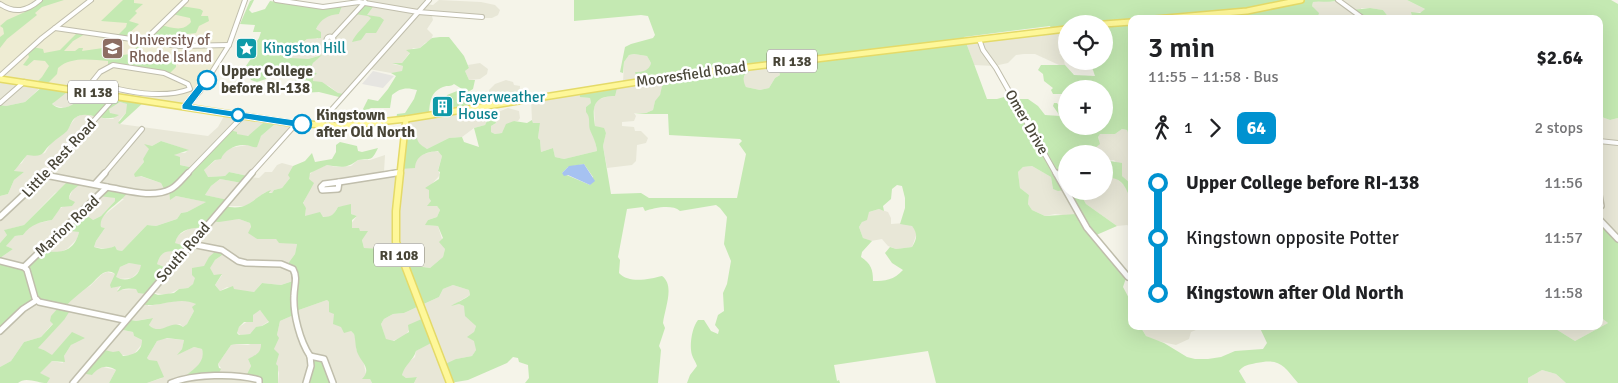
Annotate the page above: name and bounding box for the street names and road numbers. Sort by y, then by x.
road number: RI 138 [767,49,817,72]
street label: Mooresfield Road [635,57,747,91]
road number: RI 138 [68,80,118,104]
street label: Omer Drive [1001,86,1053,158]
street label: Little Rest Road [18,115,100,201]
street label: Marion Road [31,192,103,260]
street label: South Road [152,218,214,286]
road number: RI 108 [374,244,424,266]

